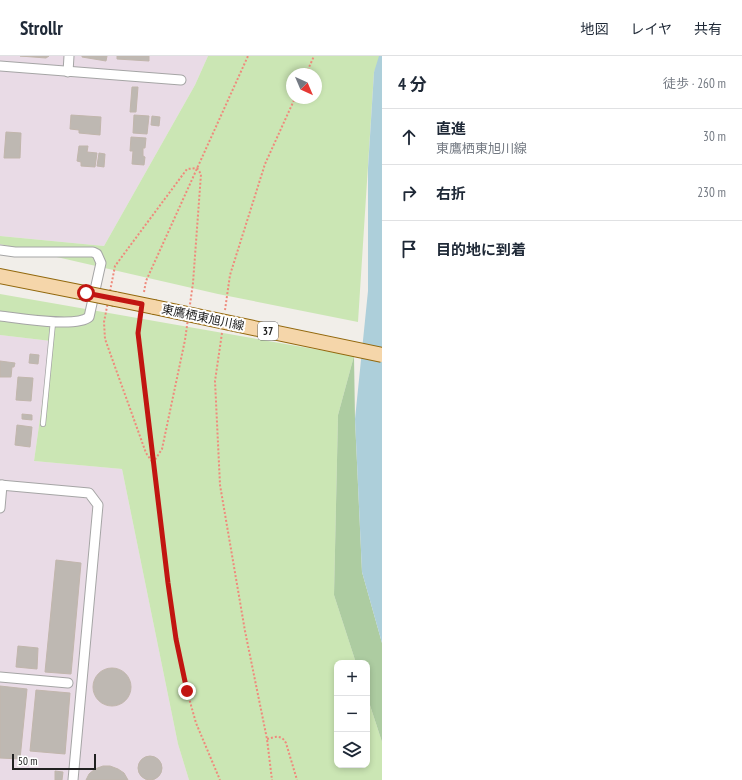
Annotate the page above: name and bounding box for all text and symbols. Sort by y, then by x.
text: Strollr [20,16,63,40]
text: 地図 [580,20,608,38]
text: レイヤ [630,20,672,38]
text: 共有 [694,20,722,38]
north arrow [286,68,322,104]
text: 4 分 [398,73,427,95]
text: 徒歩 · 260 m [663,75,726,92]
text: 直進 [436,119,466,138]
icon: ahead [398,126,420,148]
text: 30 m [703,128,726,145]
text: 東鷹栖東旭川線 [436,140,527,157]
icon: right [398,182,420,204]
text: 右折 [436,184,466,203]
text: 230 m [697,184,726,201]
icon: arrive [398,238,420,260]
text: 目的地に到着 [436,240,526,259]
route start [77,284,95,302]
street label: 東鷹栖東旭川線 [160,301,246,333]
road number: 37 [258,322,278,340]
map controls [334,660,370,768]
button: + [334,660,370,696]
route end [178,682,196,700]
button: − [334,696,370,732]
button: layers [334,732,370,768]
scale bar [12,752,96,771]
text: 50 m [18,754,37,768]

